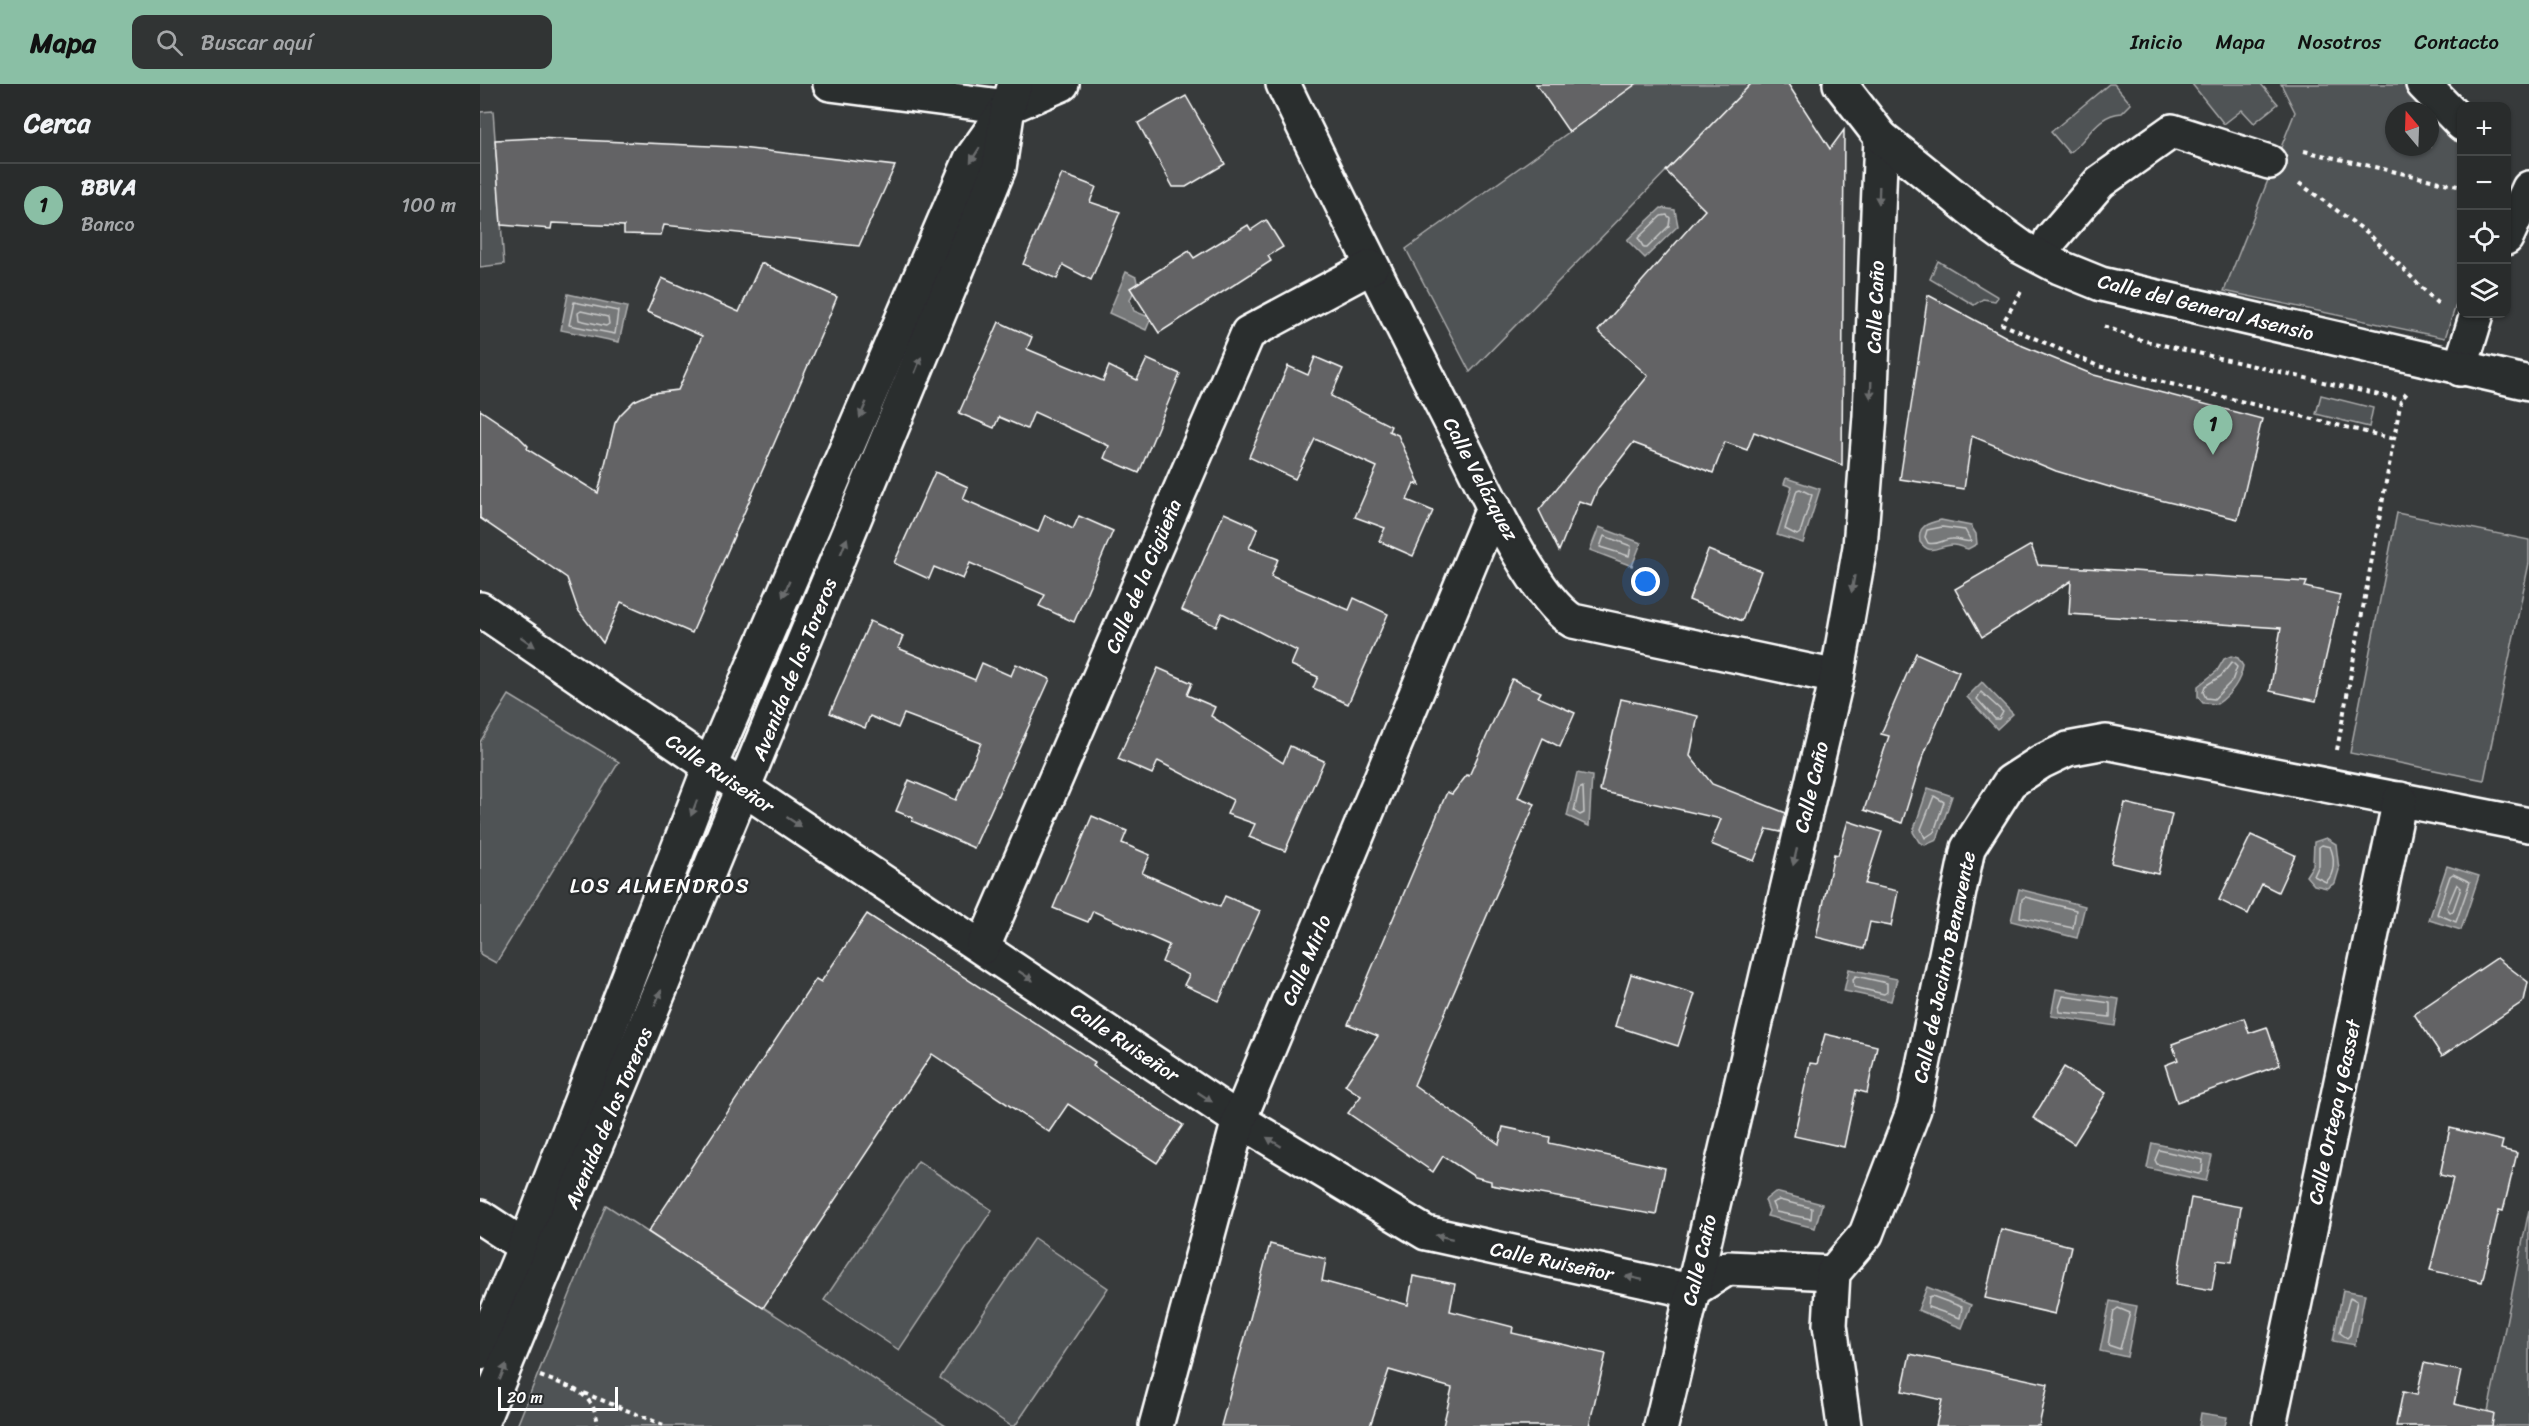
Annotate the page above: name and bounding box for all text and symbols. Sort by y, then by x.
search box [132,15,552,69]
text: Mapa [30,18,96,67]
text: Buscar aquí [201,23,313,62]
text: Inicio [2130,23,2182,61]
text: Mapa [2215,23,2265,61]
text: Nosotros [2298,23,2381,61]
text: Contacto [2414,23,2499,61]
icon: search [153,26,186,59]
text: Cerca [24,100,90,146]
north arrow [2385,102,2439,156]
map controls [2457,102,2511,318]
button: + [2457,102,2511,156]
one-way arrow [969,146,980,163]
button: − [2457,156,2511,210]
text: BBVA [81,168,136,207]
one-way arrow [1875,186,1884,205]
text: 1 [39,188,48,223]
text: 100 m [402,188,456,223]
text: Banco [81,207,135,242]
button: locate [2457,210,2511,264]
street label: Calle Caño [1856,260,1895,354]
street label: Calle del General Asensio [2094,264,2318,351]
button: layers [2457,264,2511,318]
one-way arrow [913,356,923,374]
one-way arrow [1866,381,1876,400]
one-way arrow [858,402,868,420]
pin: 1 [2194,406,2232,455]
street label: Calle Velázquez [1433,411,1528,548]
street label: Calle de la Cigüeña [1095,493,1192,659]
one-way arrow [839,536,849,554]
your location [1631,567,1660,596]
street label: Avenida de los Toreros [741,572,847,767]
one-way arrow [1849,575,1858,594]
one-way arrow [782,581,791,598]
one-way arrow [520,636,536,648]
street label: Calle Ruiseñor [658,724,783,824]
street label: Calle Caño [1784,738,1839,836]
one-way arrow [689,799,699,817]
one-way arrow [786,816,802,827]
one-way arrow [1789,848,1799,866]
street label: Calle de Jacinto Benavente [1903,848,1986,1086]
district label: LOS ALMENDROS [570,867,750,905]
street label: Calle Mirlo [1272,909,1341,1011]
one-way arrow [1018,970,1034,982]
one-way arrow [654,989,663,1007]
street label: Calle Ruiseñor [1063,993,1188,1093]
street label: Calle Ortega y Gasset [2298,1015,2371,1208]
street label: Avenida de los Toreros [554,1021,663,1215]
one-way arrow [1197,1091,1213,1103]
one-way arrow [1266,1137,1282,1148]
street label: Calle Caño [1672,1211,1727,1309]
street label: Calle Ruiseñor [1487,1231,1618,1292]
one-way arrow [1434,1232,1453,1241]
one-way arrow [1625,1273,1643,1283]
one-way arrow [499,1363,508,1381]
text: 20 m [507,1383,543,1412]
scale bar [498,1384,618,1412]

